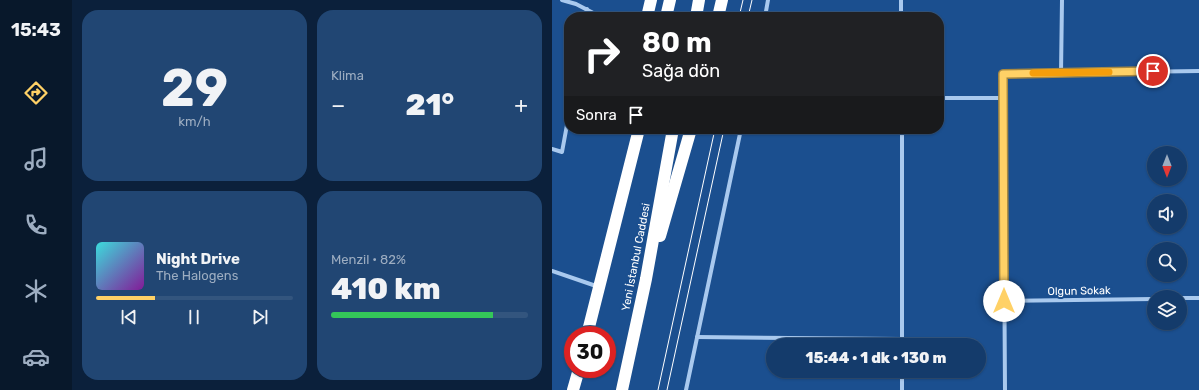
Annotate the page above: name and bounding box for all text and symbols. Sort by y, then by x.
text: 15:43 [11,19,61,41]
text: 80 m [642,26,712,59]
icon: right [576,28,628,80]
pin [1136,54,1170,88]
text: 29 [161,57,228,119]
text: Sağa dön [642,60,720,82]
icon: arrive [1142,60,1164,82]
text: Klima [331,68,364,83]
icon: directions [22,79,50,107]
text: 21° [405,87,454,123]
text: − [331,92,345,119]
text: + [514,92,528,119]
icon: arrive [625,104,647,126]
text: Sonra [576,106,617,124]
text: km/h [178,114,211,129]
icon: music [22,145,50,173]
north arrow [1147,146,1187,186]
map controls [1147,146,1187,330]
button: sound [1147,194,1187,234]
street label: Yeni İstanbul Caddesi [618,202,653,312]
icon: phone [22,211,50,239]
button: search [1147,242,1187,282]
text: Night Drive [156,250,240,268]
text: Menzil · 82% [331,252,406,267]
text: The Halogens [156,268,238,283]
text: 410 km [331,271,440,307]
icon: climate [22,277,50,305]
position arrow [983,280,1025,322]
street label: Olgun Sokak [1047,284,1111,298]
button: layers [1147,290,1187,330]
icon: previous [118,306,140,328]
icon: pause [183,306,205,328]
icon: next [249,306,271,328]
speed limit sign: 30 [564,326,616,378]
icon: car [22,343,50,371]
text: 15:44 · 1 dk · 130 m [805,349,947,367]

